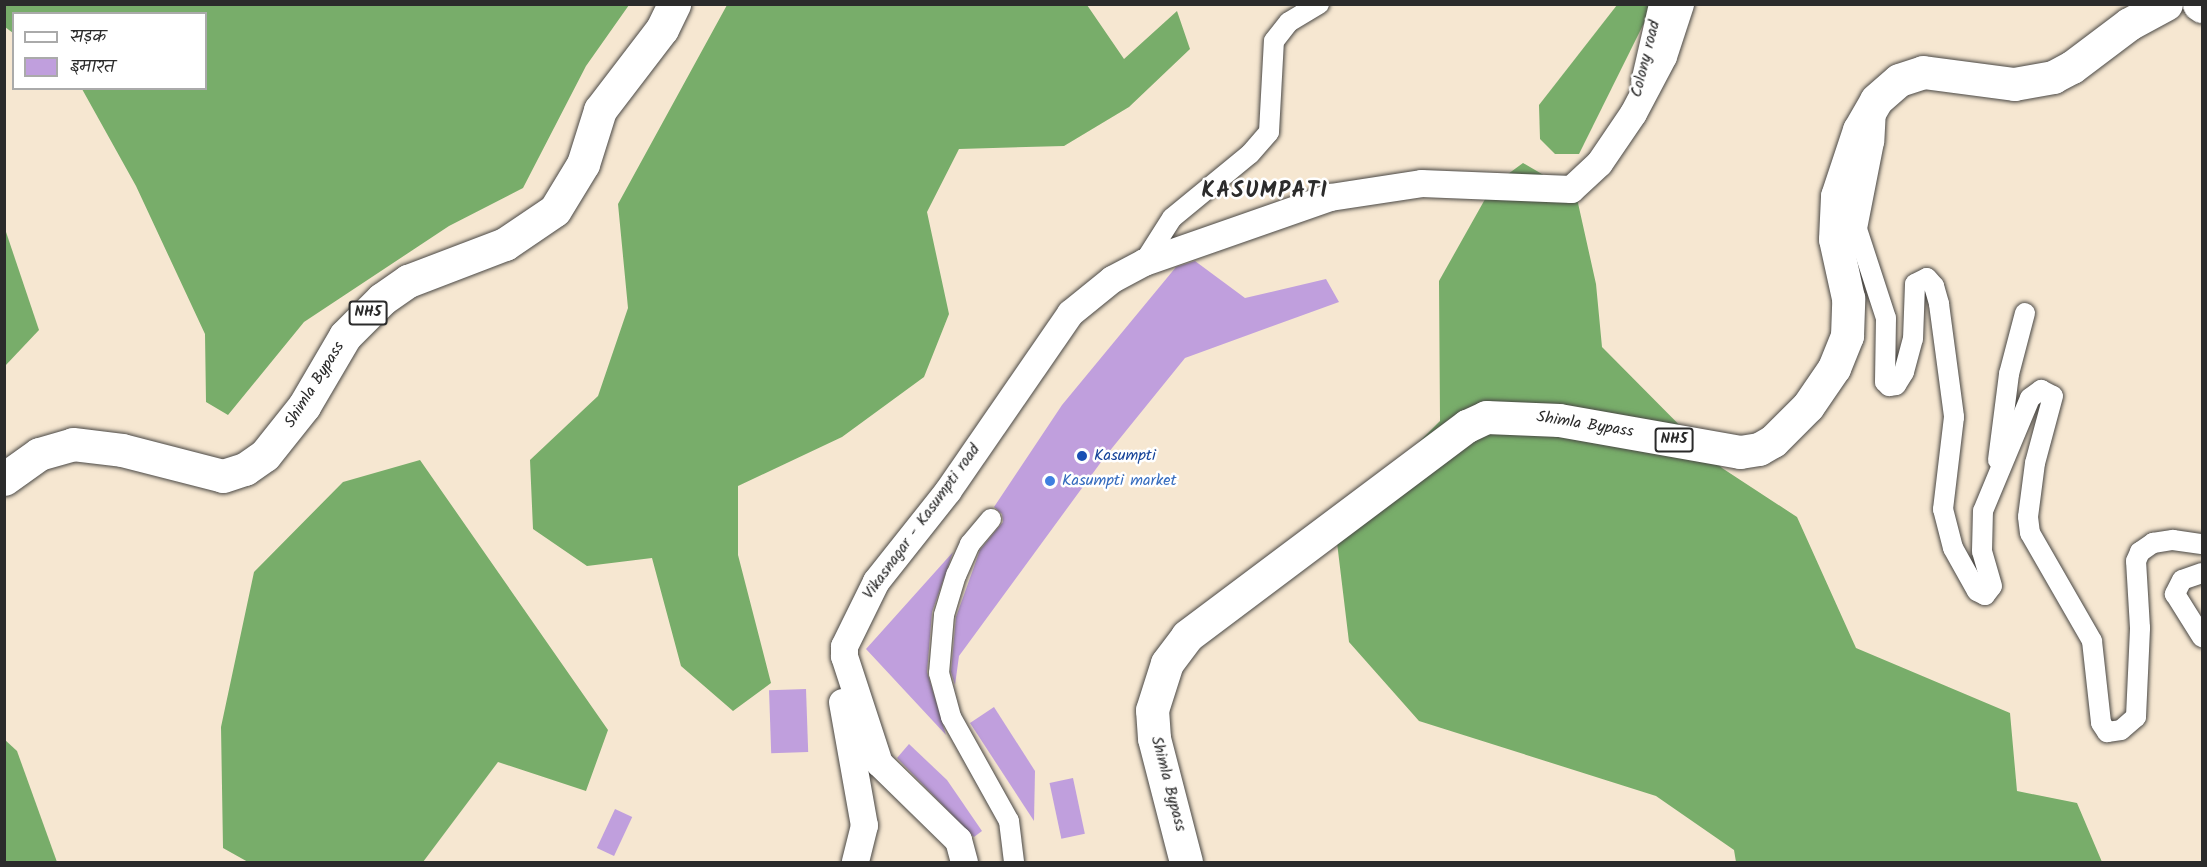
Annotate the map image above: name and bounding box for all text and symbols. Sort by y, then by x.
legend [12,12,207,90]
street label: Colony road [1627,19,1665,99]
text: सड़क [70,23,106,52]
text: इमारत [70,53,114,82]
district label: KASUMPATI [1201,179,1329,205]
road number: NH5 [348,301,388,325]
street label: Shimla Bypass [281,338,349,432]
street label: Shimla Bypass [1535,408,1635,442]
road number: NH5 [1654,428,1694,452]
street label: Vikasnagar - Kasumpti road [859,441,985,603]
place label: Kasumpti [1094,446,1156,466]
marker: Kasumpti [1075,449,1089,463]
place label: Kasumpti market [1062,471,1177,491]
marker: Kasumpti market [1043,474,1057,488]
street label: Shimla Bypass [1146,734,1190,834]

